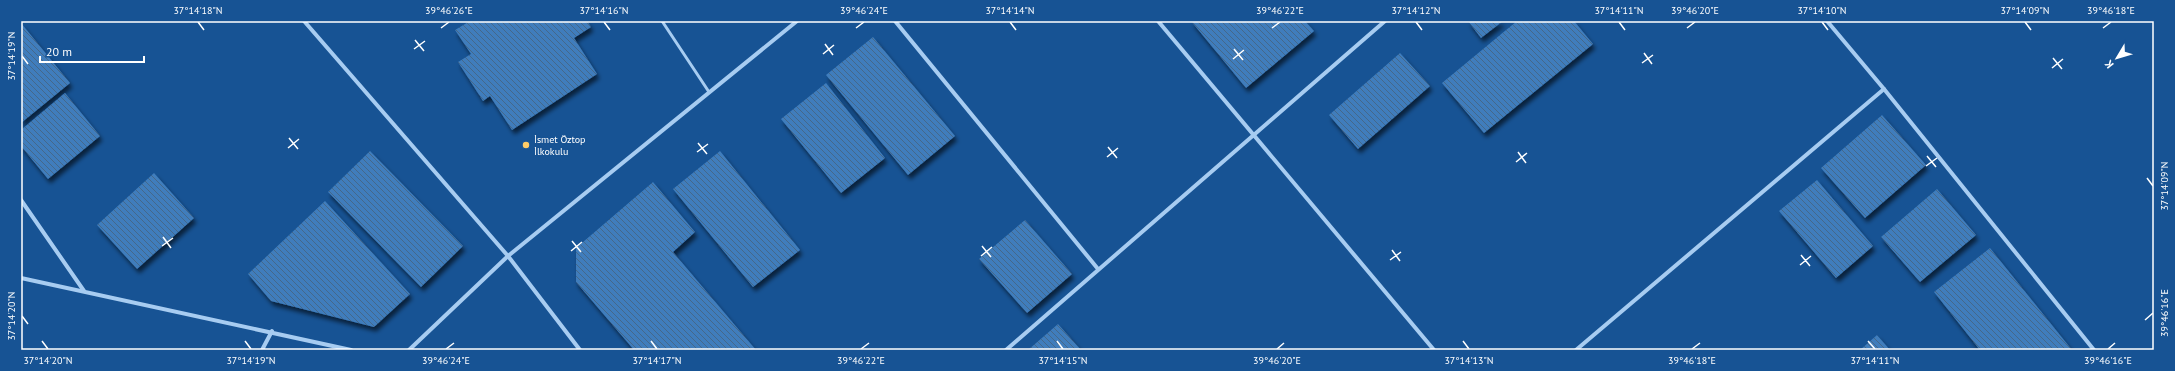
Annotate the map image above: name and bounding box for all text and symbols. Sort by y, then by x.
text: 37°14'18"N [173,4,223,17]
text: 39°46'26"E [425,4,473,17]
text: 37°14'16"N [579,4,629,17]
text: 39°46'24"E [840,4,888,17]
text: 37°14'14"N [985,4,1035,17]
text: 39°46'22"E [1256,4,1304,17]
text: 37°14'12"N [1391,4,1441,17]
text: 37°14'11"N [1594,4,1644,17]
text: 39°46'20"E [1671,4,1719,17]
text: 37°14'10"N [1797,4,1847,17]
text: 37°14'09"N [2000,4,2050,17]
text: 39°46'18"E [2087,4,2135,17]
text: 37°14'19"N [5,31,18,81]
scale bar [40,38,144,64]
north arrow [2097,38,2137,78]
text: 20 m [46,44,72,59]
text: K [2101,57,2117,71]
place label: İsmet Öztop İlkokulu [534,133,586,158]
marker: İsmet Öztop İlkokulu [521,140,531,150]
text: 37°14'09"N [2158,161,2171,211]
text: 39°46'16"E [2158,289,2171,337]
text: 37°14'20"N [5,291,18,341]
text: 37°14'20"N [23,354,73,367]
text: 37°14'19"N [226,354,276,367]
text: 39°46'24"E [422,354,470,367]
text: 37°14'17"N [632,354,682,367]
text: 39°46'22"E [837,354,885,367]
text: 37°14'15"N [1038,354,1088,367]
text: 39°46'20"E [1253,354,1301,367]
text: 37°14'13"N [1444,354,1494,367]
text: 39°46'18"E [1668,354,1716,367]
text: 37°14'11"N [1850,354,1900,367]
text: 39°46'16"E [2084,354,2132,367]

